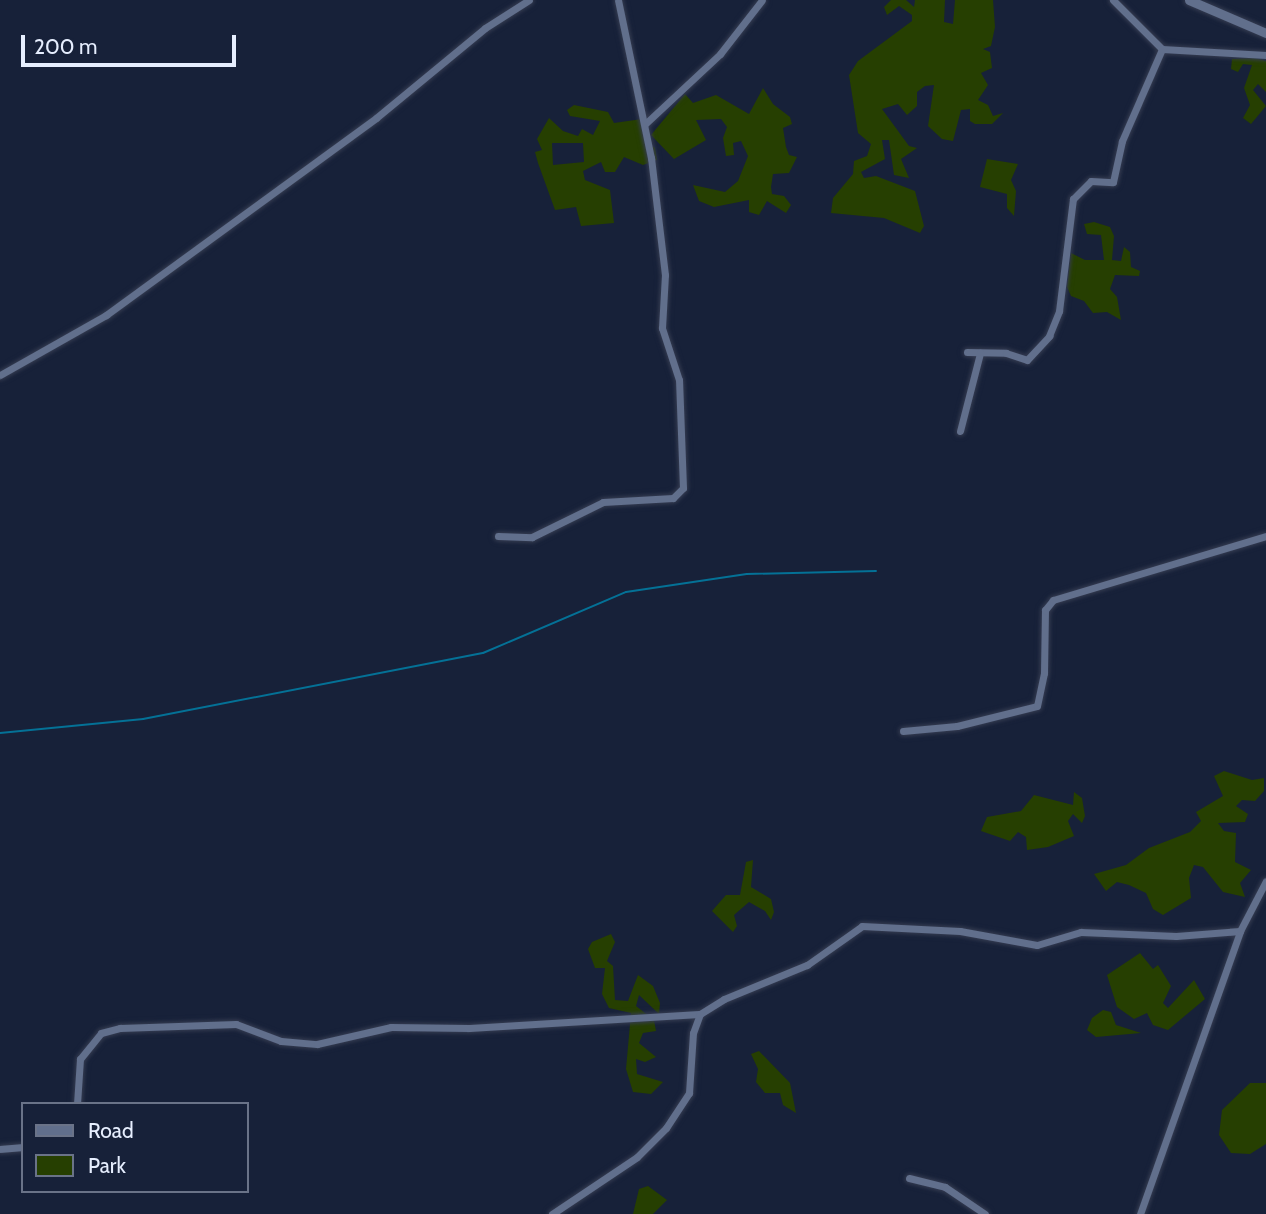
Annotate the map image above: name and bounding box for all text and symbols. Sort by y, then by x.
scale bar [24,21,240,65]
text: 200 m [34,34,97,59]
legend [21,1102,248,1193]
text: Road [88,1118,134,1143]
text: Park [88,1153,126,1178]

